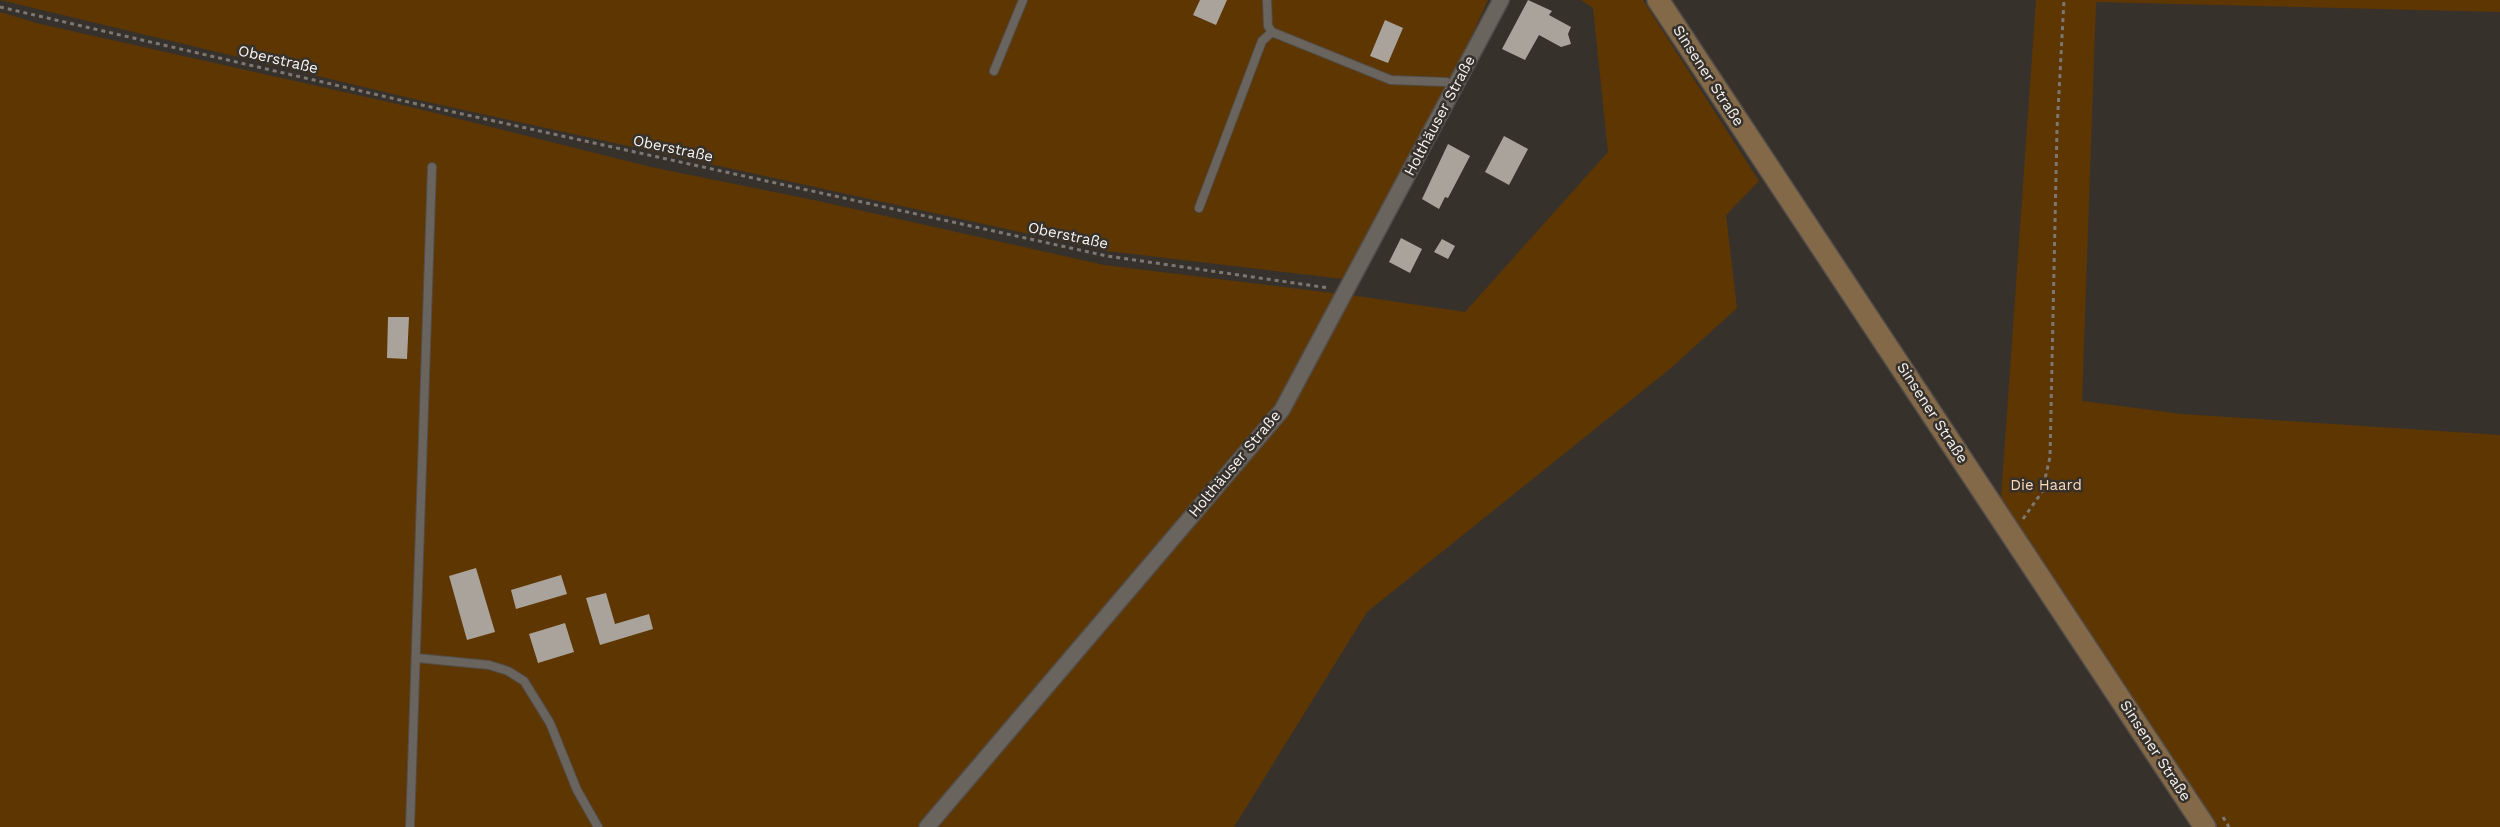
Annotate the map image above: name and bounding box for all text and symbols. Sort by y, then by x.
street label: Sinsener Straße [1669,22,1747,130]
street label: Oberstraße [236,42,320,78]
street label: Holthäuser Straße [1401,53,1479,179]
street label: Oberstraße [631,132,715,166]
street label: Oberstraße [1026,219,1110,253]
street label: Sinsener Straße [1893,359,1971,467]
street label: Holthäuser Straße [1185,407,1285,521]
park label: Die Haard [2010,477,2082,495]
street label: Sinsener Straße [2116,697,2194,805]

